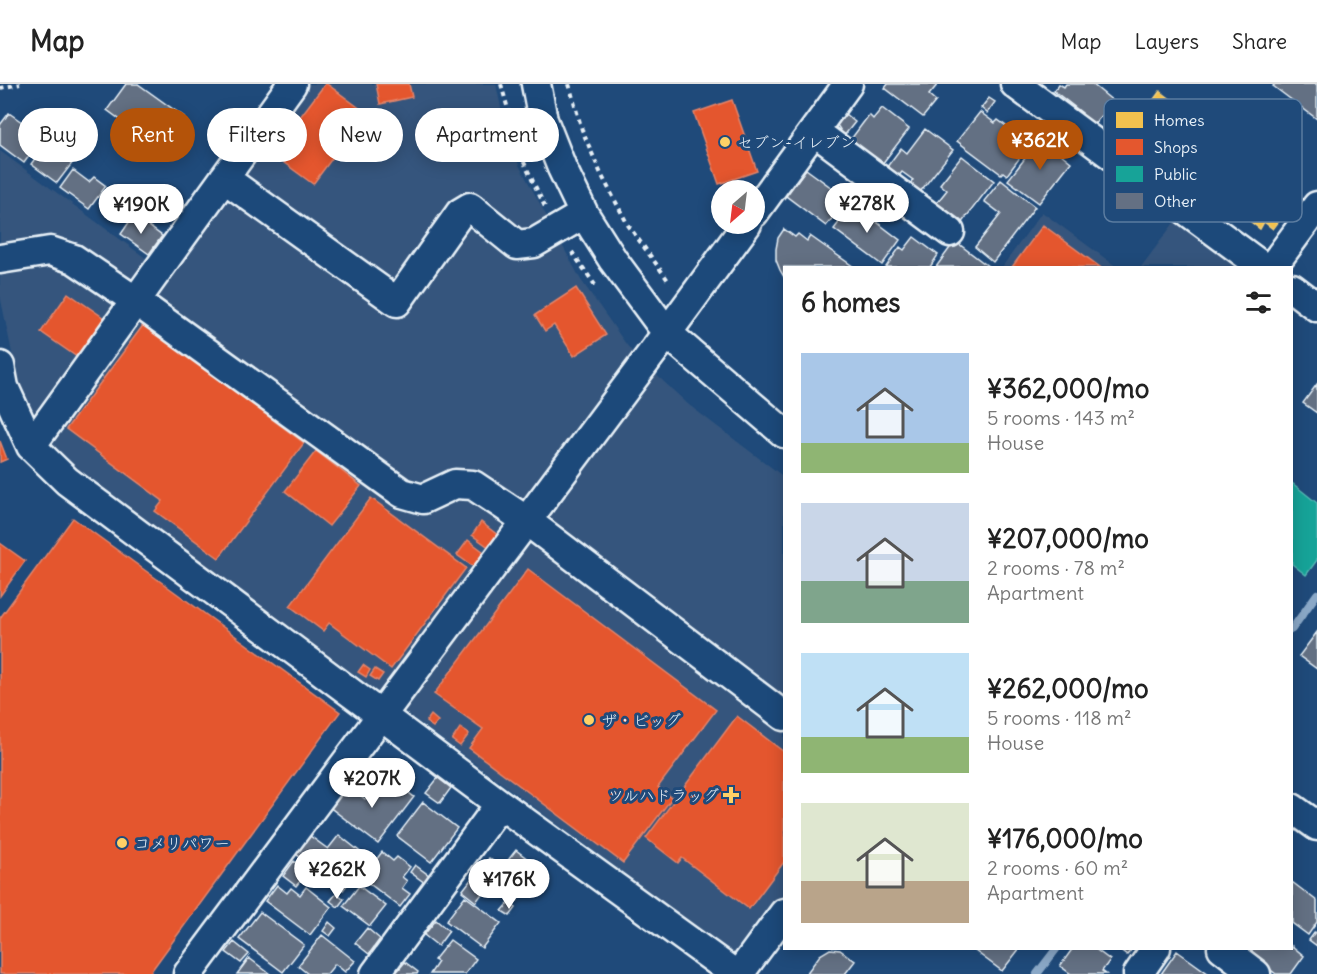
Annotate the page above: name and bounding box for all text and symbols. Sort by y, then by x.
text: Map [30,23,84,59]
text: Map [1061,28,1101,55]
text: Layers [1134,28,1199,55]
text: Share [1232,28,1287,55]
legend [1104,99,1302,222]
chip: Buy [18,108,98,162]
chip: Rent [110,108,195,162]
chip: Filters [207,108,307,162]
chip: New [319,108,403,162]
chip: Apartment [415,108,559,162]
text: Homes [1154,110,1204,130]
pin: ¥362K [998,120,1082,171]
text: ¥362K [1011,127,1069,152]
place label: セブン-イレブン [737,132,856,152]
marker: セブン-イレブン [718,135,732,149]
text: Shops [1154,137,1198,157]
text: Public [1154,164,1197,184]
north arrow [711,180,765,234]
map controls [711,180,765,234]
pin: ¥278K [825,183,909,234]
pin: ¥190K [99,184,183,235]
text: ¥278K [839,190,895,215]
text: ¥190K [113,191,169,216]
text: Other [1154,191,1197,211]
text: 6 homes [801,286,900,319]
icon: filters [1242,286,1275,319]
text: ¥362,000/mo [987,372,1149,405]
icon: home [849,377,921,449]
text: 5 rooms · 143 m² [987,405,1135,430]
text: House [987,430,1044,455]
text: ¥207,000/mo [987,522,1149,555]
icon: home [849,527,921,599]
text: 2 rooms · 78 m² [987,555,1125,580]
text: Apartment [987,580,1084,605]
text: ¥262,000/mo [987,672,1149,705]
icon: home [849,677,921,749]
text: 5 rooms · 118 m² [987,705,1132,730]
place label: ザ・ビッグ [601,710,681,730]
marker: ザ・ビッグ [582,713,596,727]
text: House [987,730,1044,755]
pin: ¥207K [330,758,414,809]
text: ¥207K [343,765,401,790]
place label: ツルハドラッグ [608,785,719,805]
marker: ツルハドラッグ [724,788,738,802]
text: ¥176,000/mo [987,822,1143,855]
icon: home [849,827,921,899]
place label: コメリパワー [134,833,230,853]
marker: コメリパワー [115,836,129,850]
pin: ¥262K [295,849,379,900]
text: 2 rooms · 60 m² [987,855,1128,880]
text: ¥262K [308,856,366,881]
pin: ¥176K [467,859,551,910]
text: ¥176K [482,866,536,891]
text: Apartment [987,880,1084,905]

